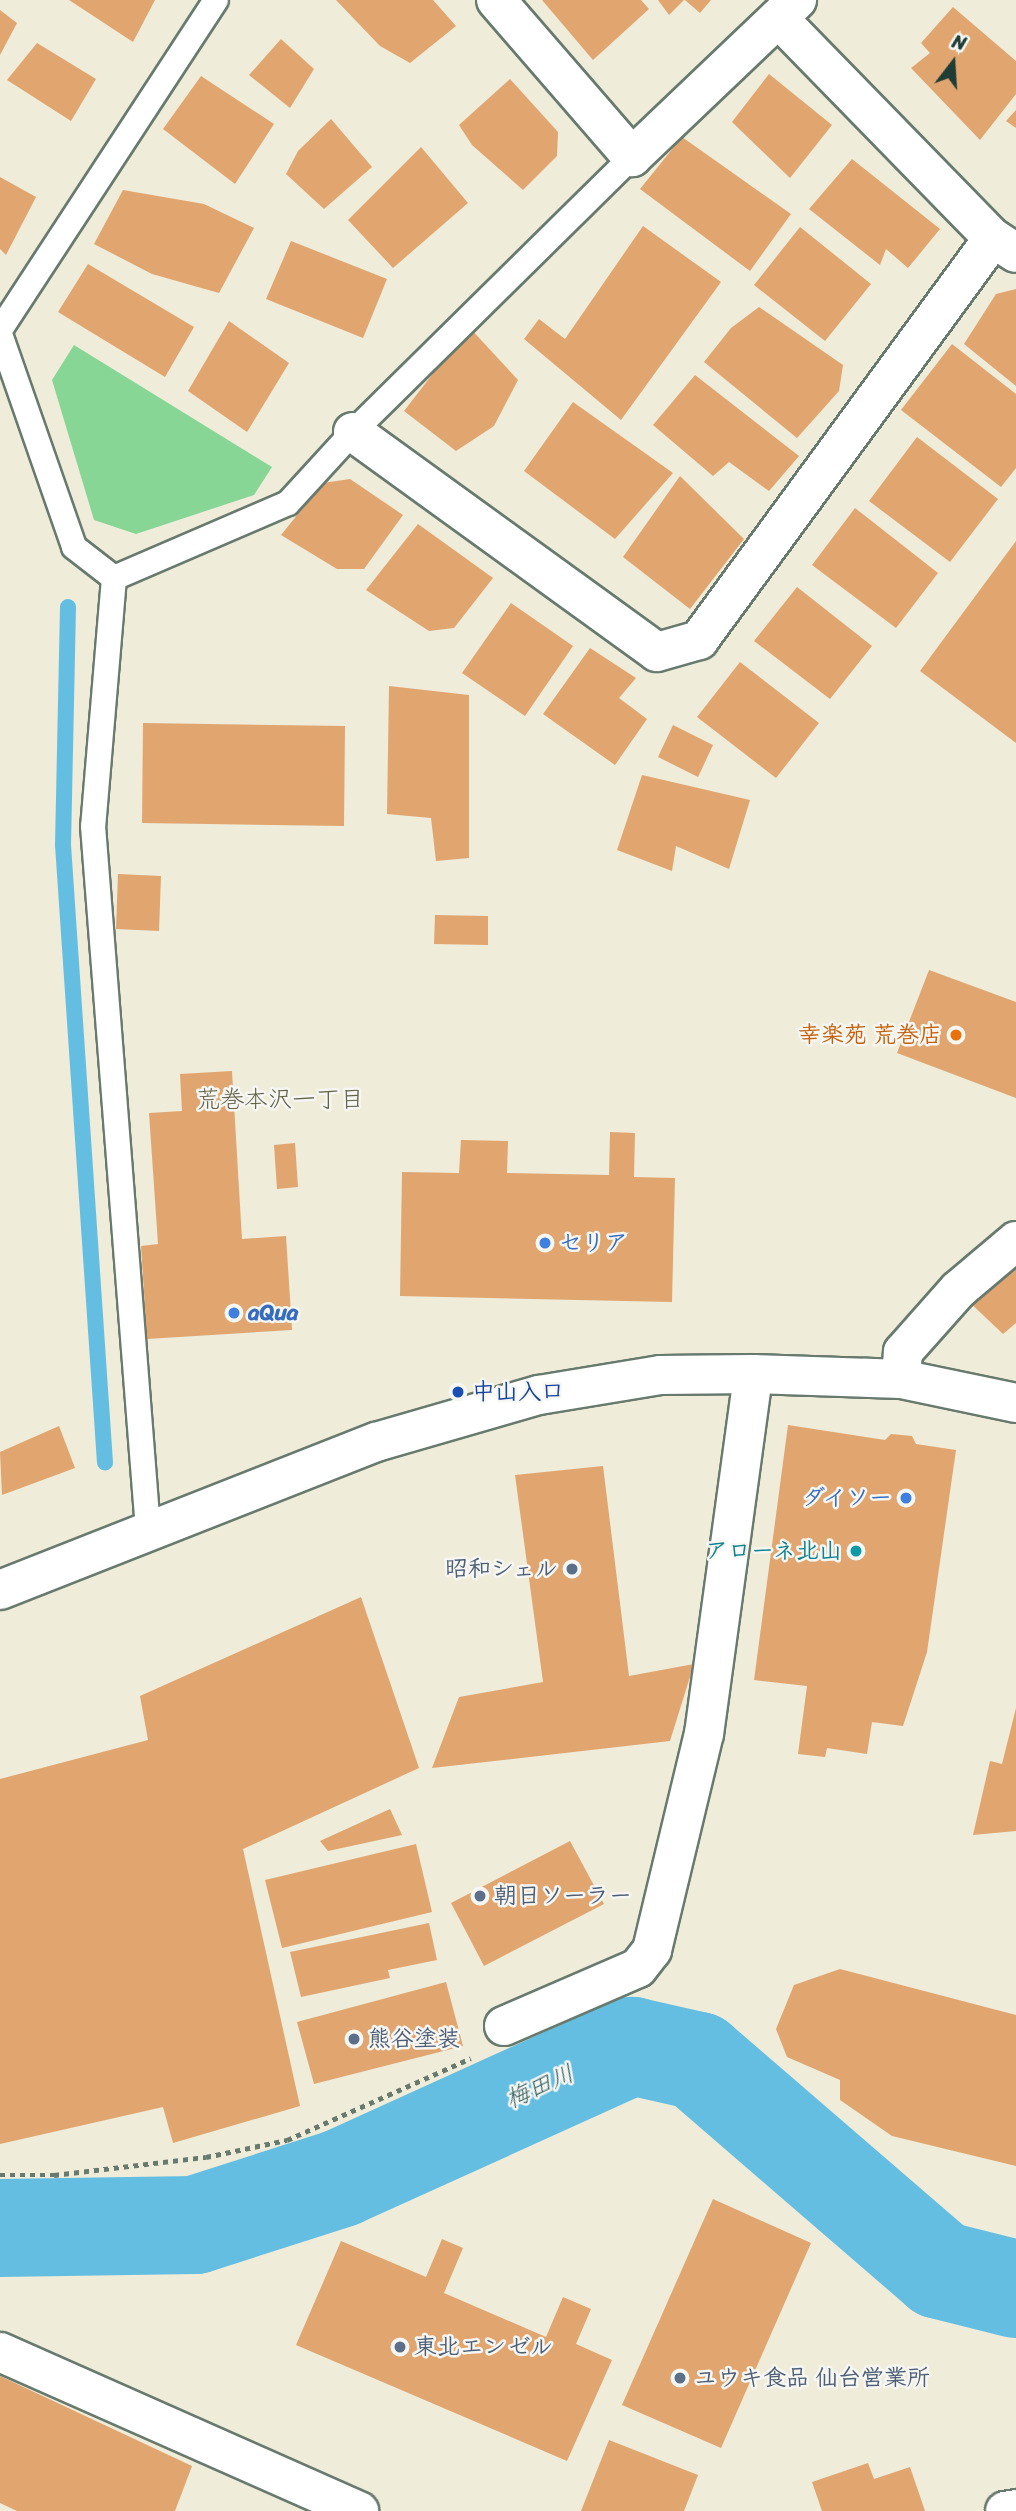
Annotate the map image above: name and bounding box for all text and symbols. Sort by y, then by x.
text: N [948,25,970,60]
north arrow [918,28,988,98]
place label: 幸楽苑 荒巻店 [798,1021,942,1049]
marker: 幸楽苑 荒巻店 [948,1027,964,1043]
district label: 荒巻本沢一丁目 [196,1086,364,1114]
place label: セリア [559,1229,628,1257]
marker: セリア [537,1235,553,1251]
place label: aQua [248,1299,298,1327]
marker: aQua [226,1305,242,1321]
place label: 中山入口 [472,1378,564,1406]
marker: 中山入口 [450,1384,466,1400]
place label: ダイソー [800,1484,892,1512]
marker: ダイソー [898,1490,914,1506]
place label: アローネ北山 [704,1537,842,1565]
marker: アローネ北山 [848,1543,864,1559]
place label: 昭和シェル [443,1555,558,1583]
marker: 昭和シェル [564,1561,580,1577]
place label: 朝日ソーラー [494,1882,632,1910]
marker: 朝日ソーラー [472,1888,488,1904]
place label: 熊谷塗装 [368,2025,460,2053]
marker: 熊谷塗装 [346,2031,362,2047]
water label: 梅田川 [501,2059,579,2115]
place label: 東北エンゼル [414,2333,552,2361]
marker: 東北エンゼル [392,2339,408,2355]
place label: ユウキ食品 仙台営業所 [694,2364,930,2392]
marker: ユウキ食品 仙台営業所 [672,2370,688,2386]

